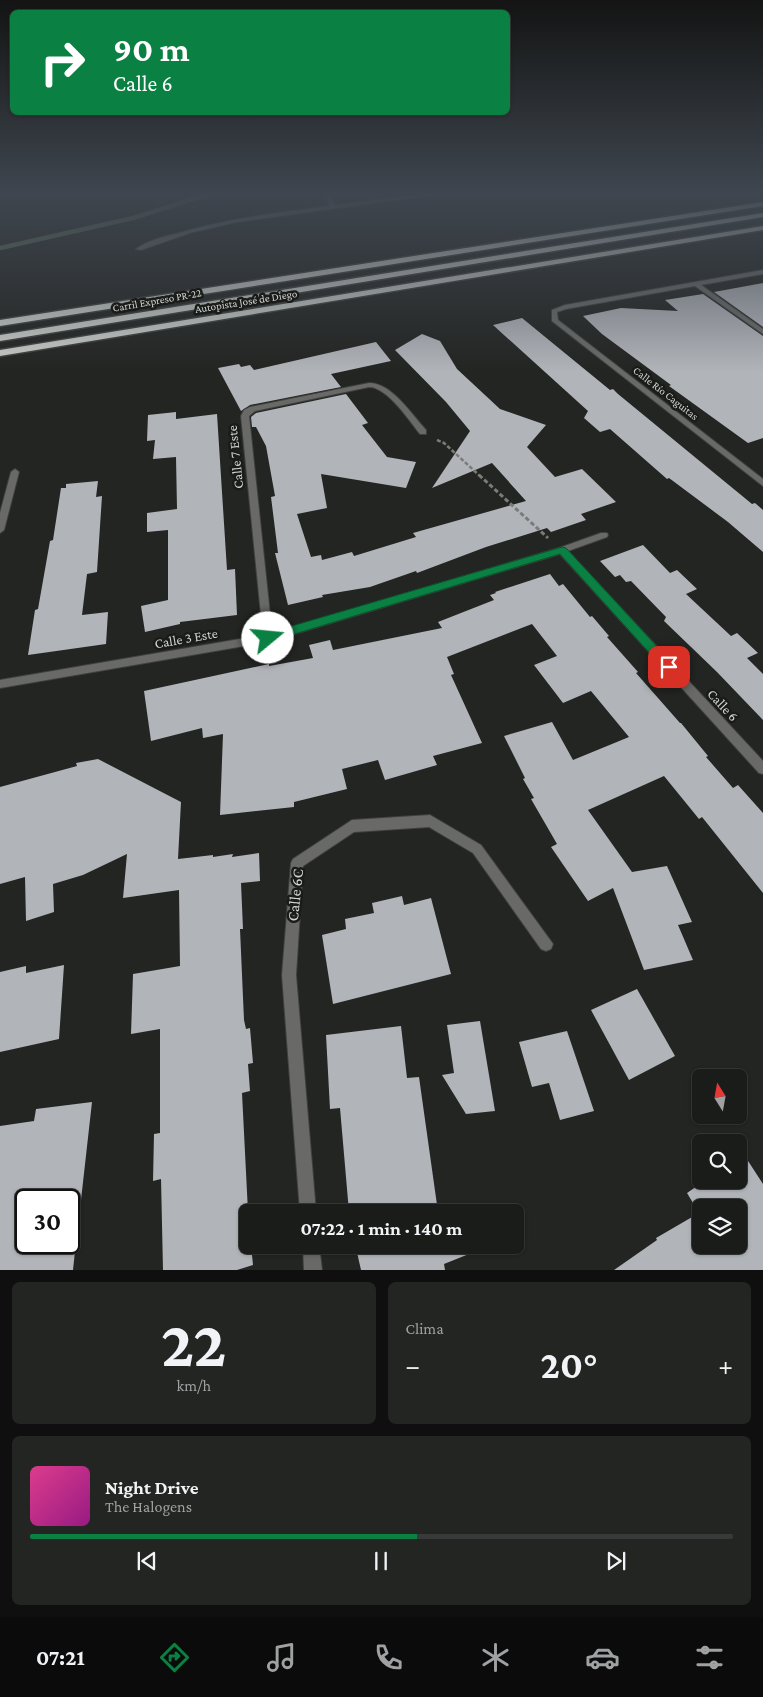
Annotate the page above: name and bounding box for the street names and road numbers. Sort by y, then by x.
street label: Carril Expreso PR-22 [112,286,203,315]
street label: Autopista José de Diego [194,287,299,316]
street label: Calle Río Caguitas [630,364,701,423]
street label: Calle 7 Este [224,425,246,489]
street label: Calle 3 Este [153,625,219,651]
street label: Calle 6 [704,686,742,724]
street label: Calle 6C [284,868,306,922]

